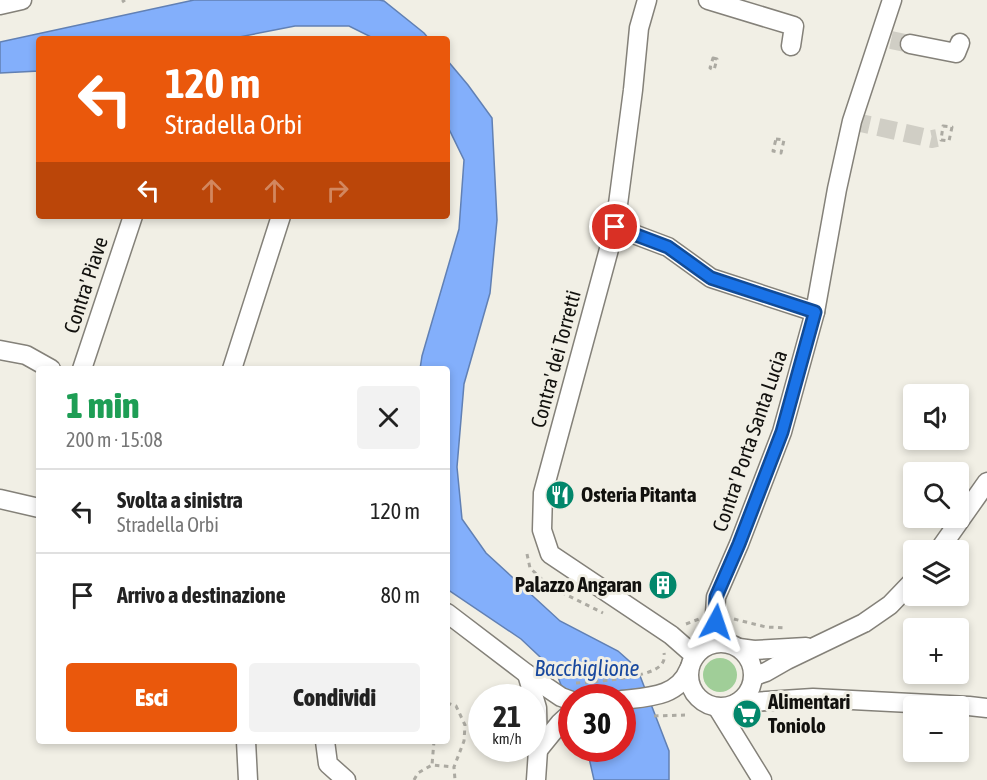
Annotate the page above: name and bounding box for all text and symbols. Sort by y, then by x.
text: 120 m [165,59,260,107]
icon: left [66,60,144,138]
text: Stradella Orbi [165,109,302,140]
icon: left [132,174,165,207]
icon: ahead [195,174,228,207]
icon: ahead [258,174,291,207]
icon: right [321,174,354,207]
pin [589,201,640,252]
icon: arrive [598,210,631,243]
street label: Contra' Piave [58,233,112,336]
street label: Contra' dei Torretti [525,287,585,430]
street label: Contra' Porta Santa Lucia [707,347,791,534]
text: 1 min [66,384,140,426]
map controls [903,384,969,762]
button: sound [903,384,969,450]
button: close [357,386,420,449]
text: 200 m · 15:08 [66,428,163,451]
button: search [903,462,969,528]
restaurant icon: Osteria Pitanta [544,479,576,511]
place label: Osteria Pitanta [581,482,697,506]
text: Svolta a sinistra [117,487,243,513]
icon: left [66,495,99,528]
text: 120 m [370,498,420,524]
text: Stradella Orbi [117,513,219,536]
button: layers [903,540,969,606]
building icon: Palazzo Angaran [647,569,679,601]
place label: Palazzo Angaran [515,572,642,596]
icon: arrive [66,579,99,612]
text: Arrivo a destinazione [117,582,286,608]
text: 80 m [380,582,420,608]
position arrow [684,590,748,654]
button: + [903,618,969,684]
water label: Bacchiglione [535,655,639,681]
button: Esci [66,663,237,732]
button: Condividi [249,663,420,732]
speed limit sign: 30 [558,684,636,762]
place label: Alimentari Toniolo [767,689,850,737]
button: − [903,696,969,762]
supermarket icon: Alimentari Toniolo [731,698,763,730]
text: 21 [493,699,521,733]
text: km/h [492,730,522,747]

